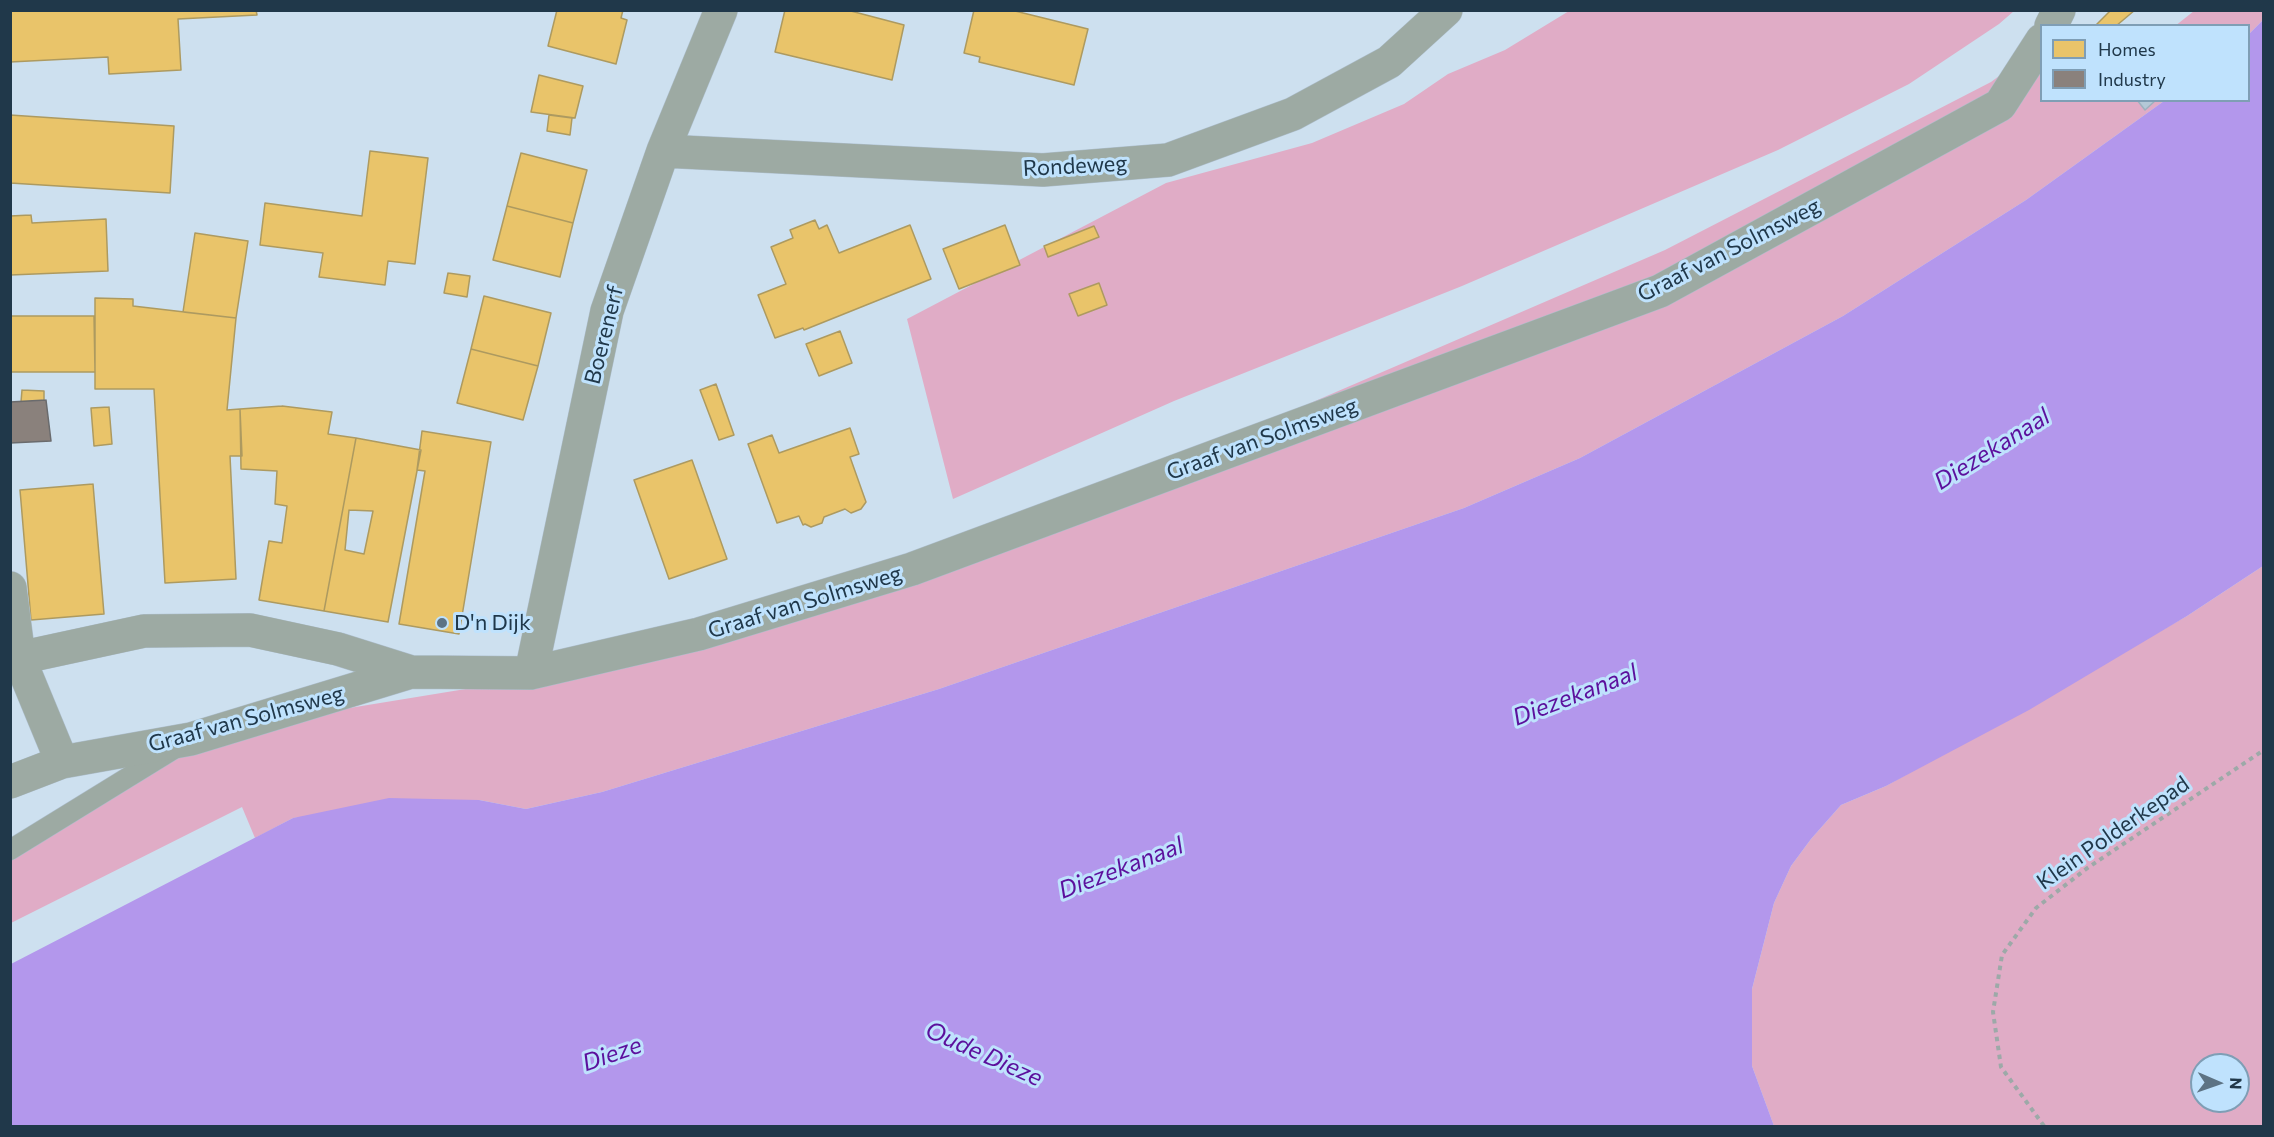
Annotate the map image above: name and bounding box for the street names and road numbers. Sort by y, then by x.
street label: Rondeweg [1022,150,1128,182]
street label: Graaf van Solmsweg [1633,193,1825,307]
street label: Boerenerf [579,283,629,387]
street label: Graaf van Solmsweg [1163,392,1361,486]
street label: Graaf van Solmsweg [705,560,905,644]
street label: Graaf van Solmsweg [145,680,347,758]
street label: Klein Polderkepad [2032,771,2194,895]

